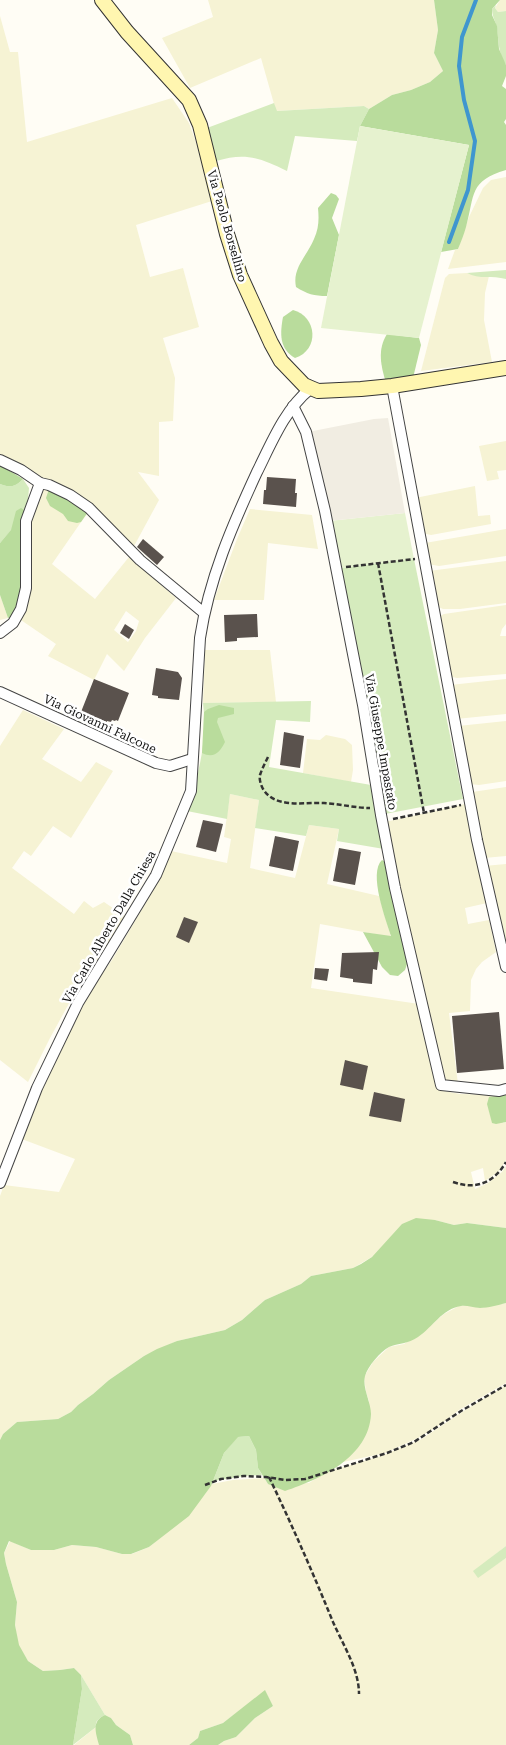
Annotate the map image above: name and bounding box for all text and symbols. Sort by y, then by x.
street label: Via Paolo Borsellino [204,168,250,284]
street label: Via Giuseppe Impastato [362,673,400,811]
street label: Via Giovanni Falcone [41,692,159,756]
street label: Via Carlo Alberto Dalla Chiesa [59,848,159,1006]

